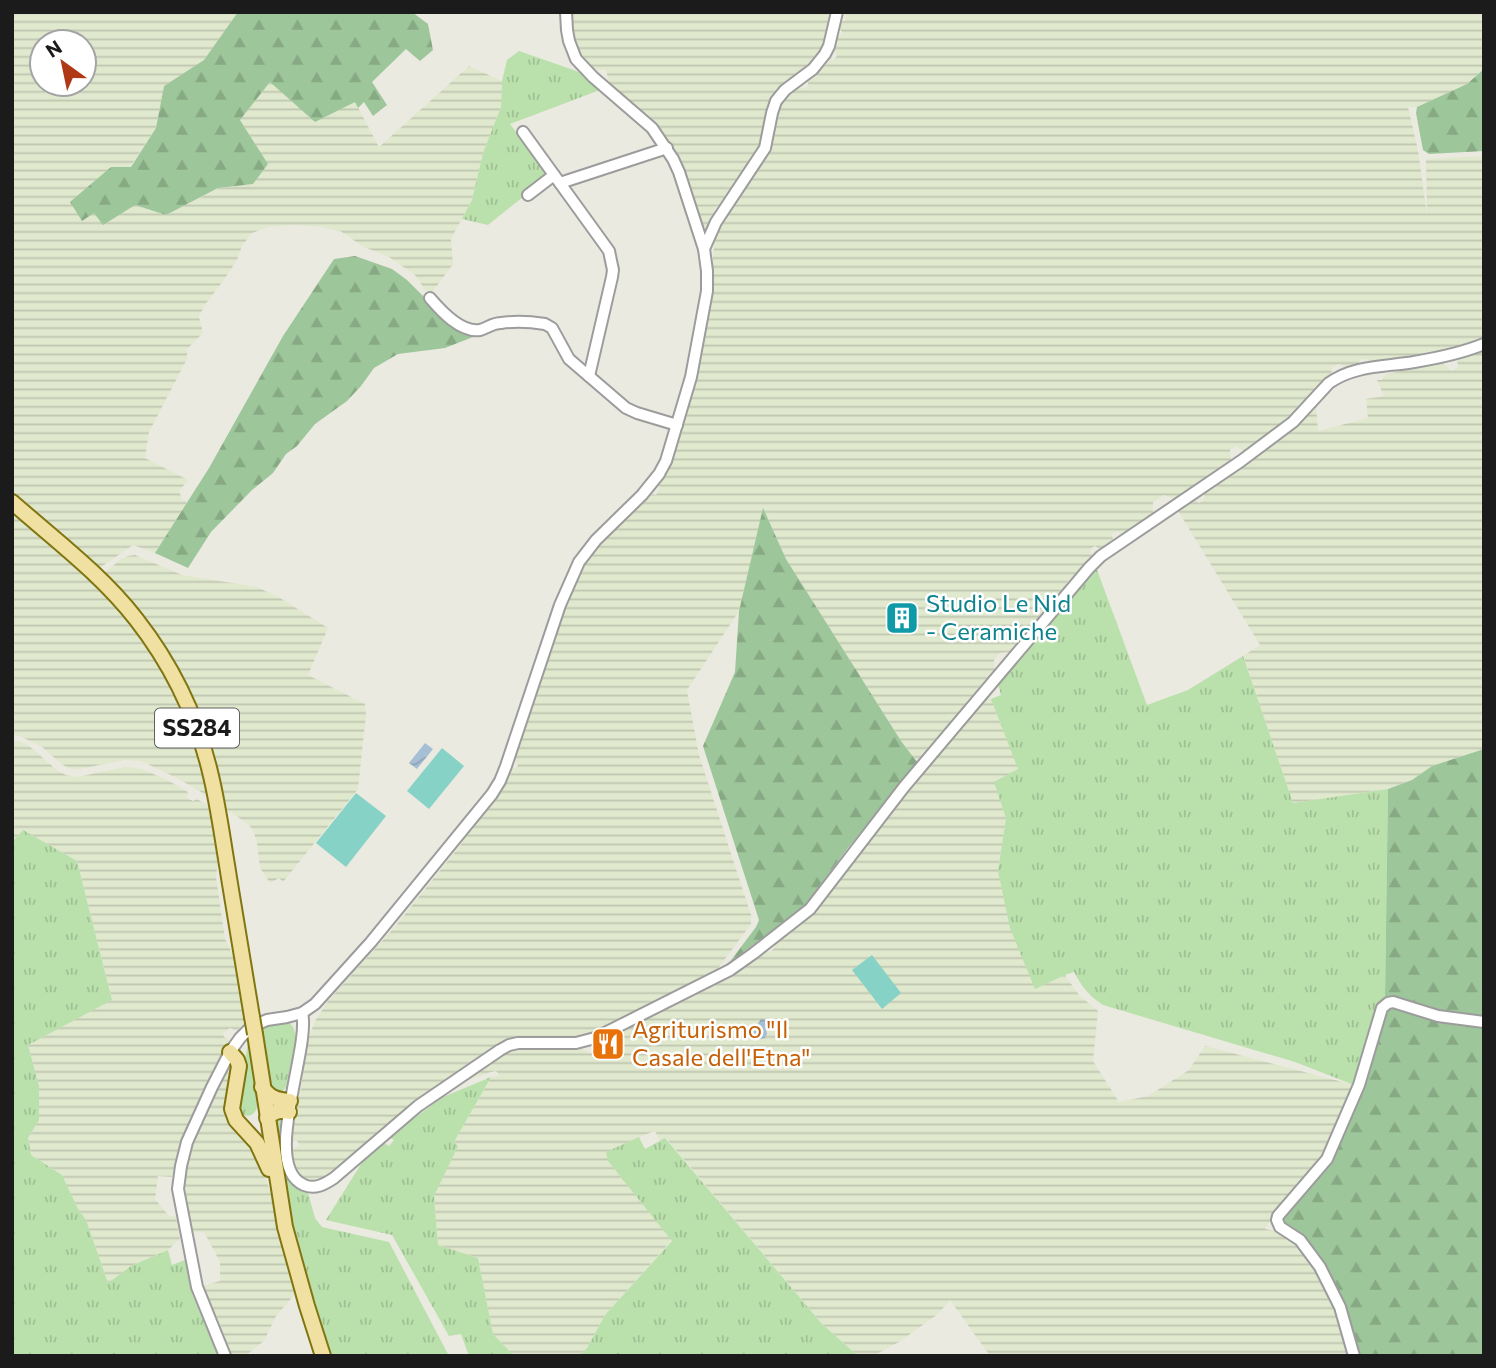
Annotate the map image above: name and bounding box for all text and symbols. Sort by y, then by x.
north arrow [28,28,98,98]
text: N [41,35,66,62]
place label: Studio Le Nid - Ceramiche [926,588,1071,645]
building icon: Studio Le Nid - Ceramiche [883,599,921,637]
road number: SS284 [155,708,239,748]
place label: Agriturismo "Il Casale dell'Etna" [632,1014,810,1071]
restaurant icon: Agriturismo "Il Casale dell'Etna" [589,1025,627,1063]

